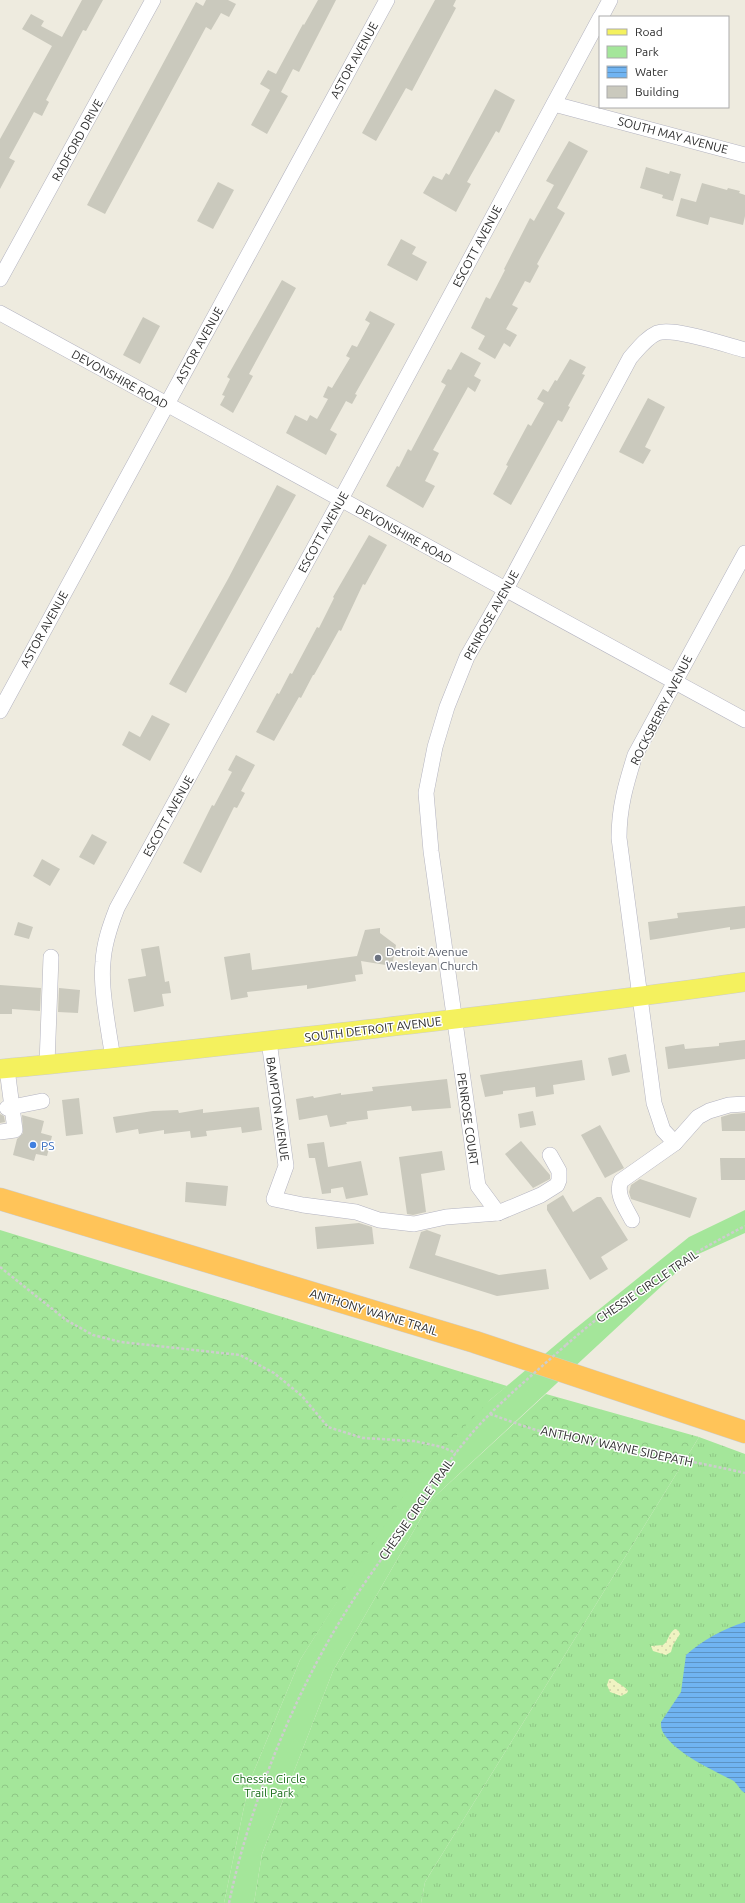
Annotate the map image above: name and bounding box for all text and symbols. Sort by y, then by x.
legend [599,16,729,108]
street label: ASTOR AVENUE [328,19,380,100]
text: Road [635,25,663,38]
text: Park [635,45,659,58]
text: Water [635,65,668,78]
text: Building [635,85,679,98]
street label: RADFORD DRIVE [49,96,105,183]
street label: SOUTH MAY AVENUE [616,114,730,156]
street label: ESCOTT AVENUE [450,203,504,289]
street label: ASTOR AVENUE [173,304,225,385]
street label: DEVONSHIRE ROAD [70,347,170,411]
street label: ESCOTT AVENUE [295,489,351,575]
street label: DEVONSHIRE ROAD [354,502,454,566]
street label: PENROSE AVENUE [461,568,521,662]
street label: ASTOR AVENUE [18,588,70,669]
street label: ROCKSBERRY AVENUE [628,653,695,767]
street label: ESCOTT AVENUE [140,773,196,859]
place label: Detroit Avenue Wesleyan Church [386,945,478,972]
marker: Detroit Avenue Wesleyan Church [373,953,383,963]
street label: SOUTH DETROIT AVENUE [304,1014,442,1044]
street label: BAMPTON AVENUE [264,1056,292,1162]
street label: PENROSE COURT [455,1072,481,1167]
place label: PS [41,1139,54,1152]
marker: PS [28,1140,38,1150]
street label: CHESSIE CIRCLE TRAIL [594,1247,700,1325]
street label: ANTHONY WAYNE TRAIL [308,1286,440,1338]
street label: ANTHONY WAYNE SIDEPATH [540,1423,694,1469]
street label: CHESSIE CIRCLE TRAIL [376,1456,456,1562]
park label: Chessie Circle Trail Park [232,1772,306,1799]

